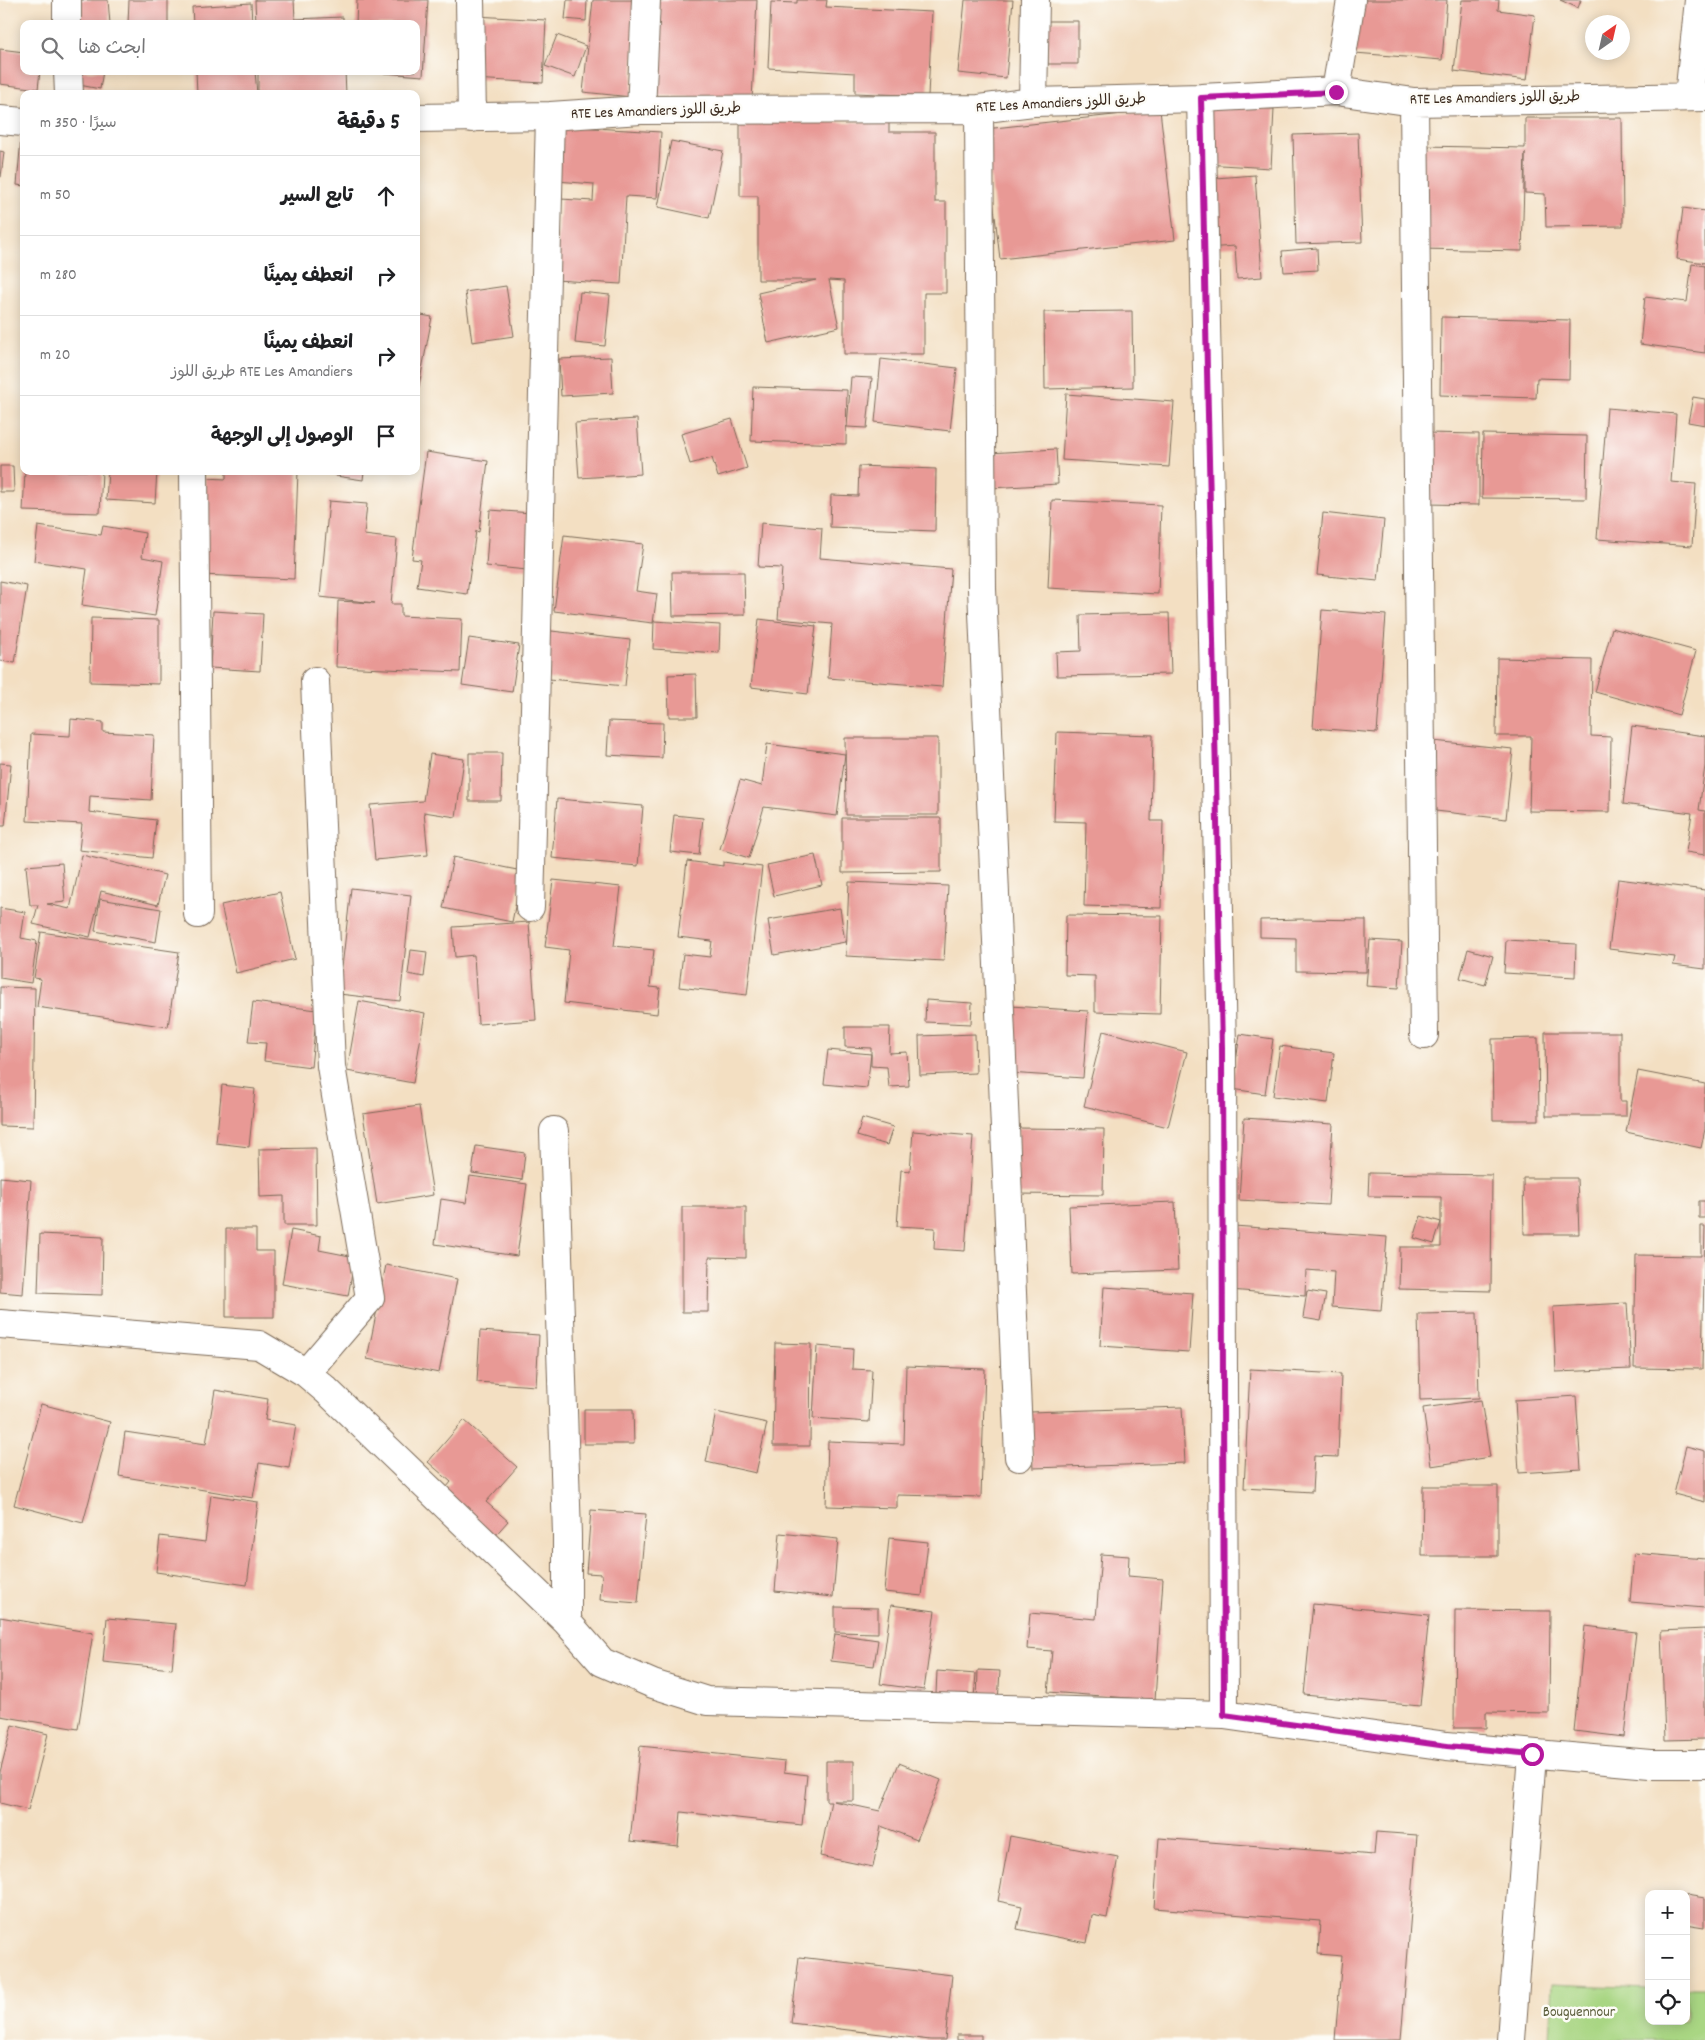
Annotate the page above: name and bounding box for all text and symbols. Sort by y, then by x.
north arrow [1585,15,1630,60]
search box [20,20,420,75]
icon: search [38,34,66,62]
text: ابحث هنا [78,36,146,63]
route end [1325,81,1348,104]
street label: RTE Les Amandiers طريق اللوز [1410,87,1580,111]
street label: RTE Les Amandiers طريق اللوز [975,89,1147,119]
street label: RTE Les Amandiers طريق اللوز [570,98,742,126]
text: 5 دقيقة [337,109,400,139]
text: سيرًا · 350 m [40,112,117,135]
icon: ahead [372,182,400,210]
text: 50 m [40,184,71,207]
text: تابع السير [281,184,353,211]
icon: right [372,262,400,290]
text: 280 m [40,264,77,287]
text: انعطف يمينًا [264,264,353,291]
text: انعطف يمينًا [264,331,353,358]
icon: right [372,342,400,370]
text: 20 m [40,344,70,367]
text: RTE Les Amandiers طريق اللوز [171,361,353,384]
icon: arrive [372,422,400,450]
text: الوصول إلى الوجهة [211,424,353,451]
route start [1521,1743,1544,1766]
map controls [1645,1890,1690,2025]
button: + [1645,1890,1690,1935]
button: − [1645,1935,1690,1980]
button: locate [1645,1980,1690,2025]
park label: Bouguennour [1543,2002,1616,2024]

